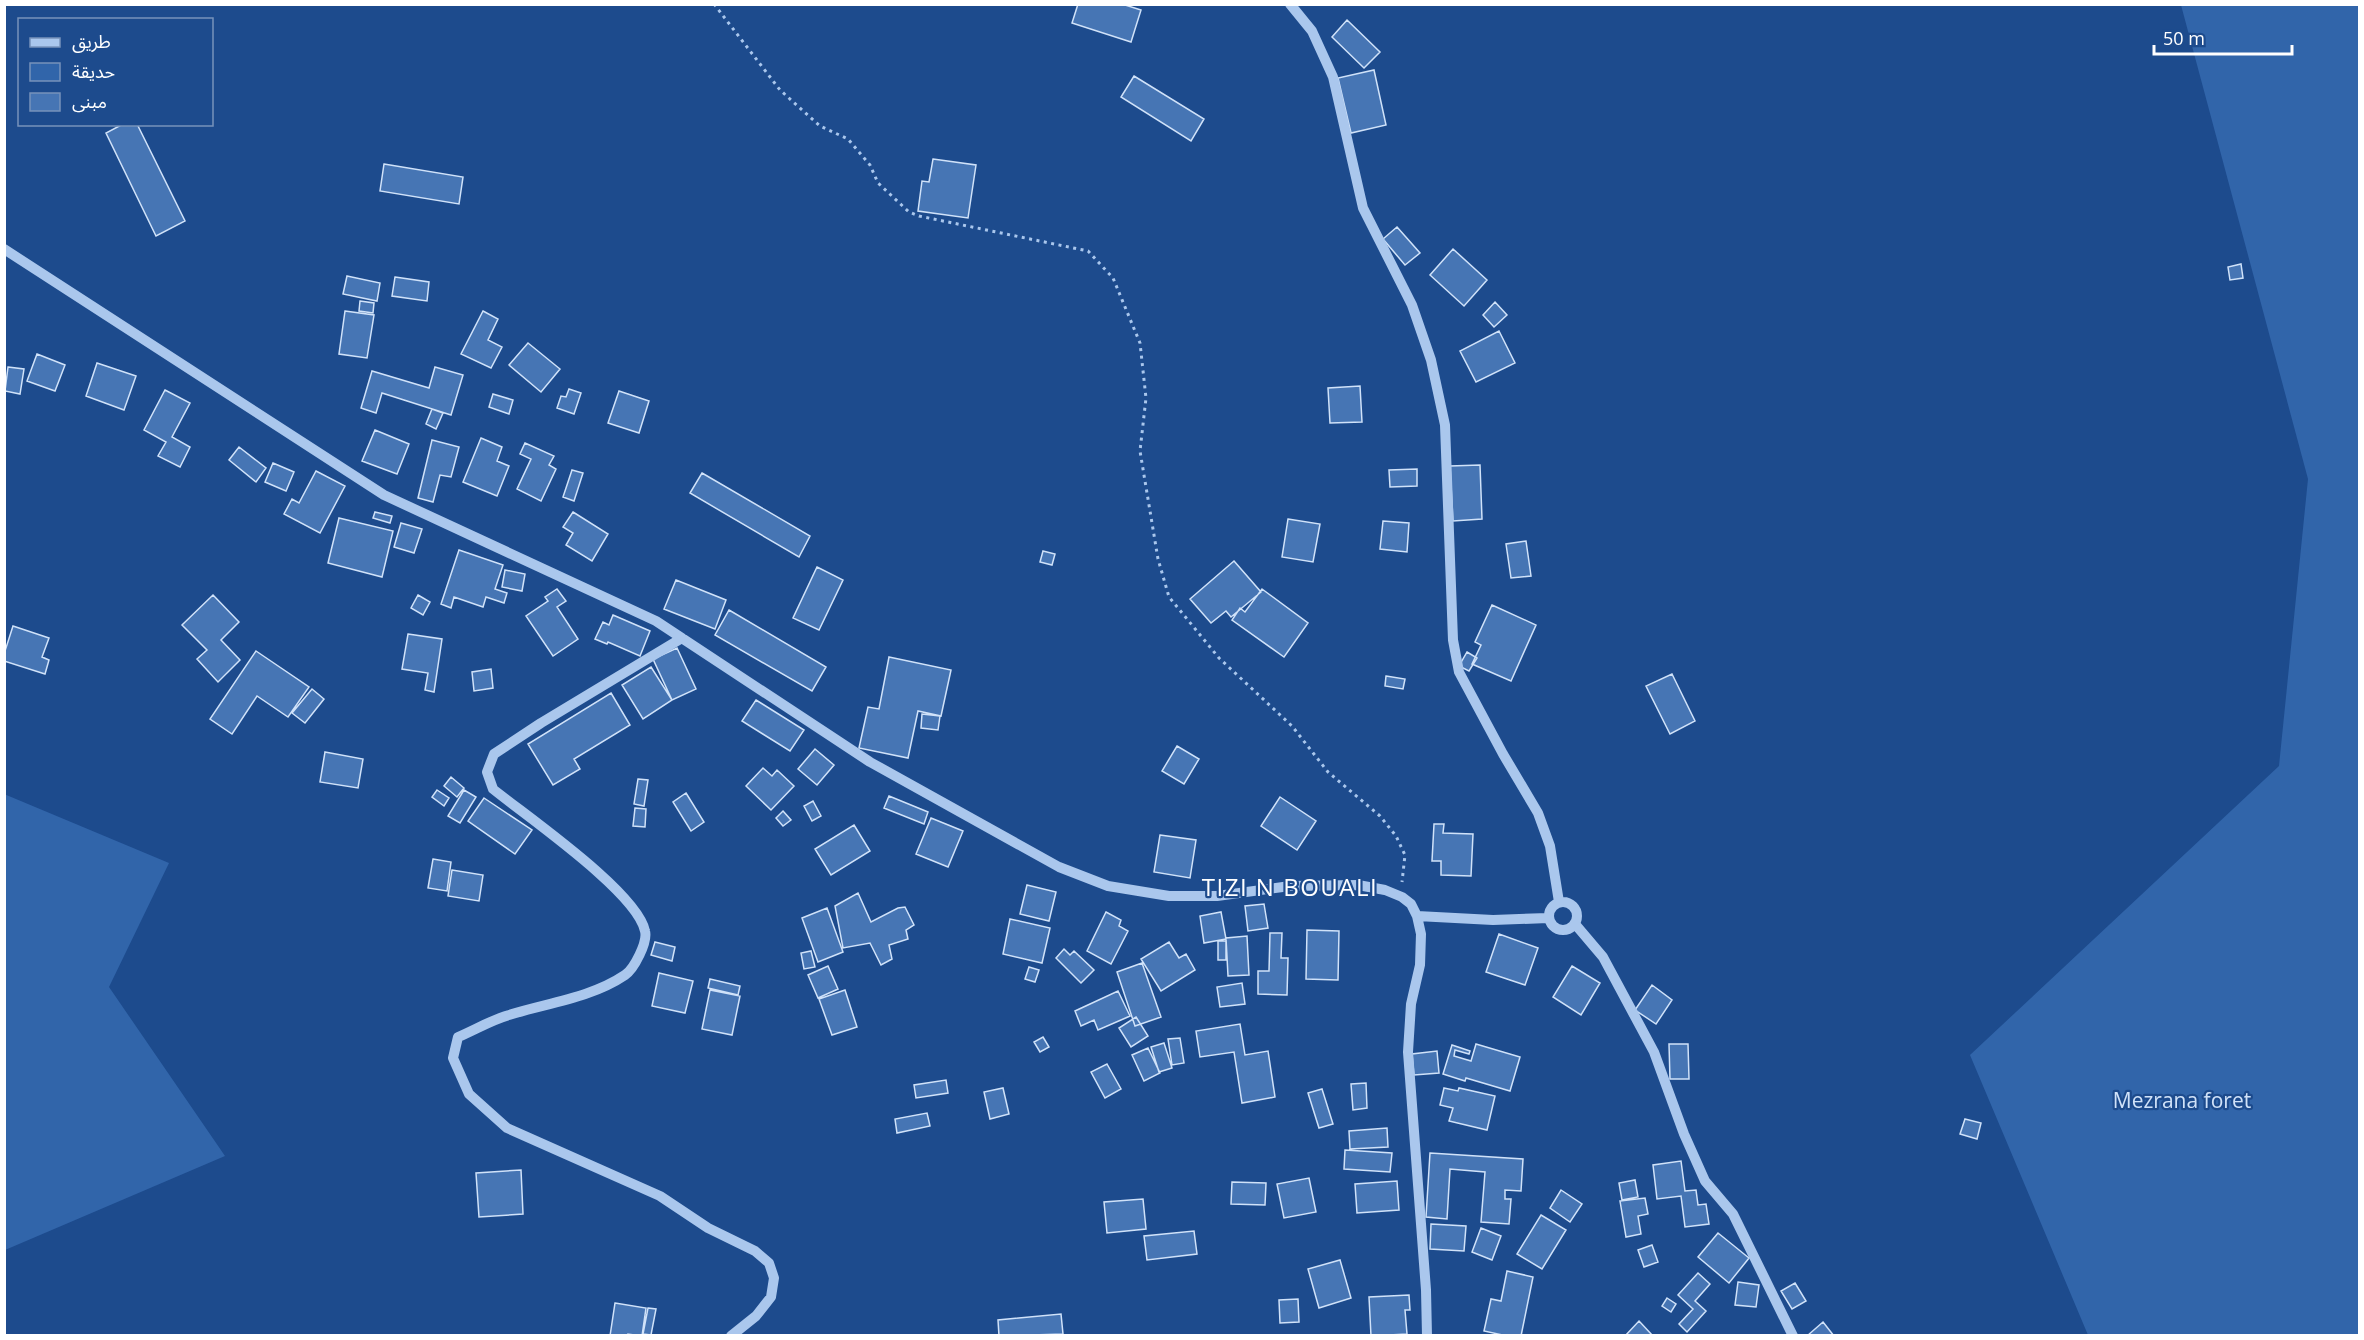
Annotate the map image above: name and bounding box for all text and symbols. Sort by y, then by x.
legend [18,18,213,126]
scale bar [2154,18,2292,56]
text: 50 m [2163,26,2205,50]
text: طريق [72,29,111,53]
text: حديقة [72,59,115,83]
text: مبنى [72,89,107,113]
district label: TIZI N BOUALI [1202,870,1378,903]
park label: Mezrana foret [2113,1086,2251,1114]

